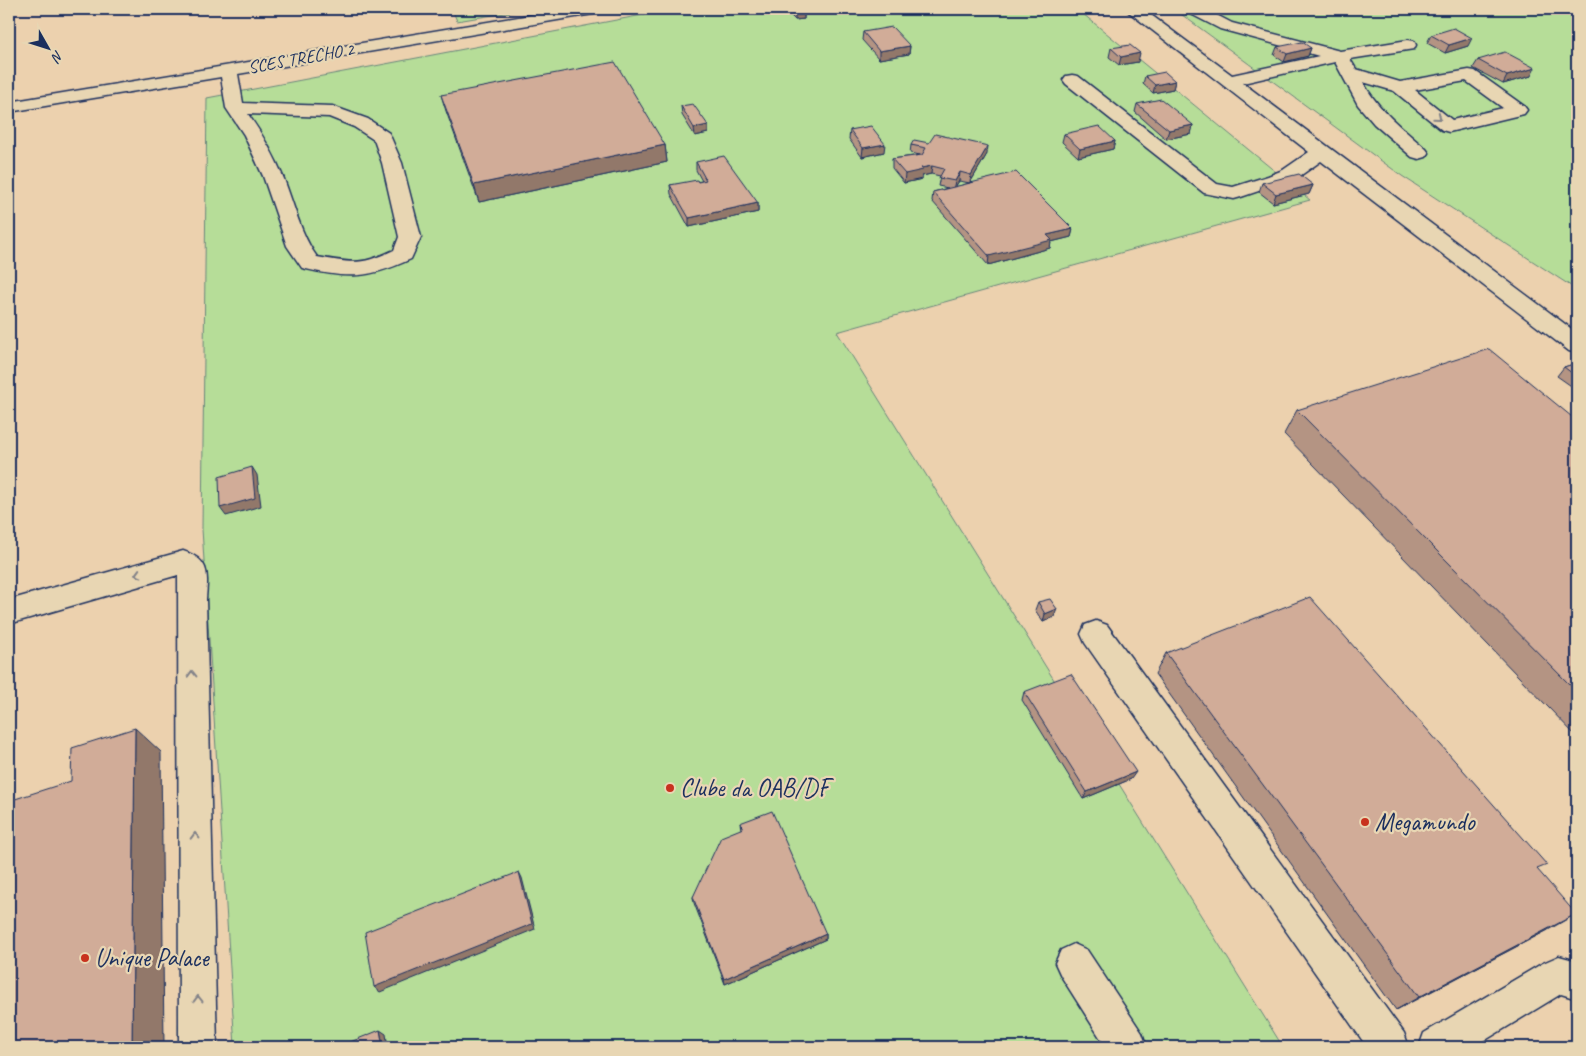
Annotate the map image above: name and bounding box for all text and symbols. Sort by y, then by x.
north arrow [22,22,72,72]
street label: SCES TRECHO 2 [246,38,357,78]
text: N [47,47,67,66]
one-way arrow [1433,112,1442,121]
one-way arrow [134,569,143,579]
one-way arrow [187,669,198,677]
place label: Clube da OAB/DF [680,772,834,804]
marker: Clube da OAB/DF [664,782,676,794]
place label: Megamundo [1375,806,1476,838]
marker: Megamundo [1359,816,1371,828]
one-way arrow [190,832,200,840]
place label: Unique Palace [95,942,210,974]
marker: Unique Palace [79,952,91,964]
one-way arrow [193,994,203,1002]

